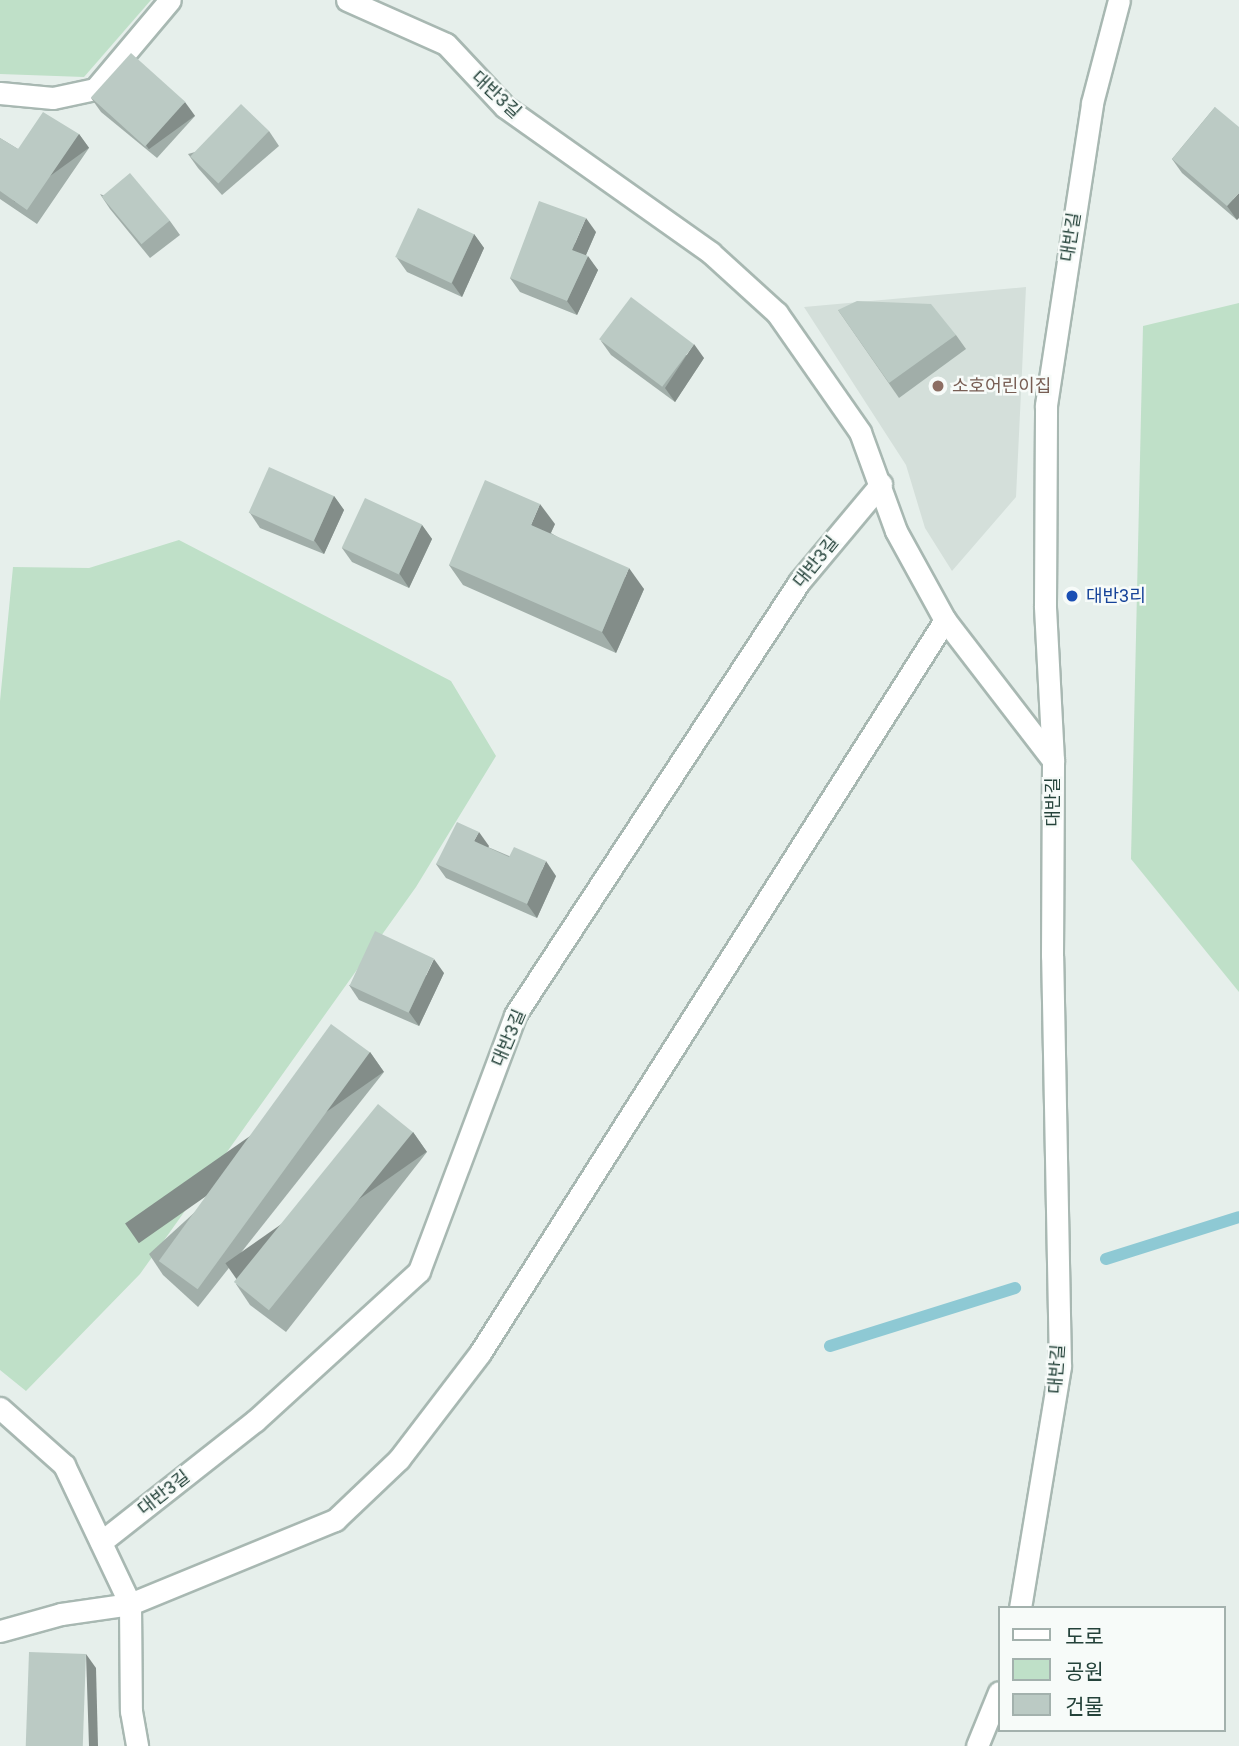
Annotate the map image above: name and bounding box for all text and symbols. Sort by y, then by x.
street label: 대반3길 [467,67,525,123]
street label: 대반길 [1056,211,1086,263]
place label: 소호어린이집 [952,375,1051,397]
marker: 소호어린이집 [930,378,946,394]
street label: 대반3길 [789,532,843,592]
place label: 대반3리 [1086,585,1146,607]
marker: 대반3리 [1064,588,1080,604]
street label: 대반길 [1042,777,1064,827]
street label: 대반3길 [487,1006,531,1070]
street label: 대반길 [1044,1343,1070,1395]
street label: 대반3길 [134,1466,194,1520]
legend [998,1606,1225,1732]
text: 도로 [1065,1625,1104,1649]
text: 공원 [1065,1660,1104,1684]
text: 건물 [1065,1695,1104,1719]

